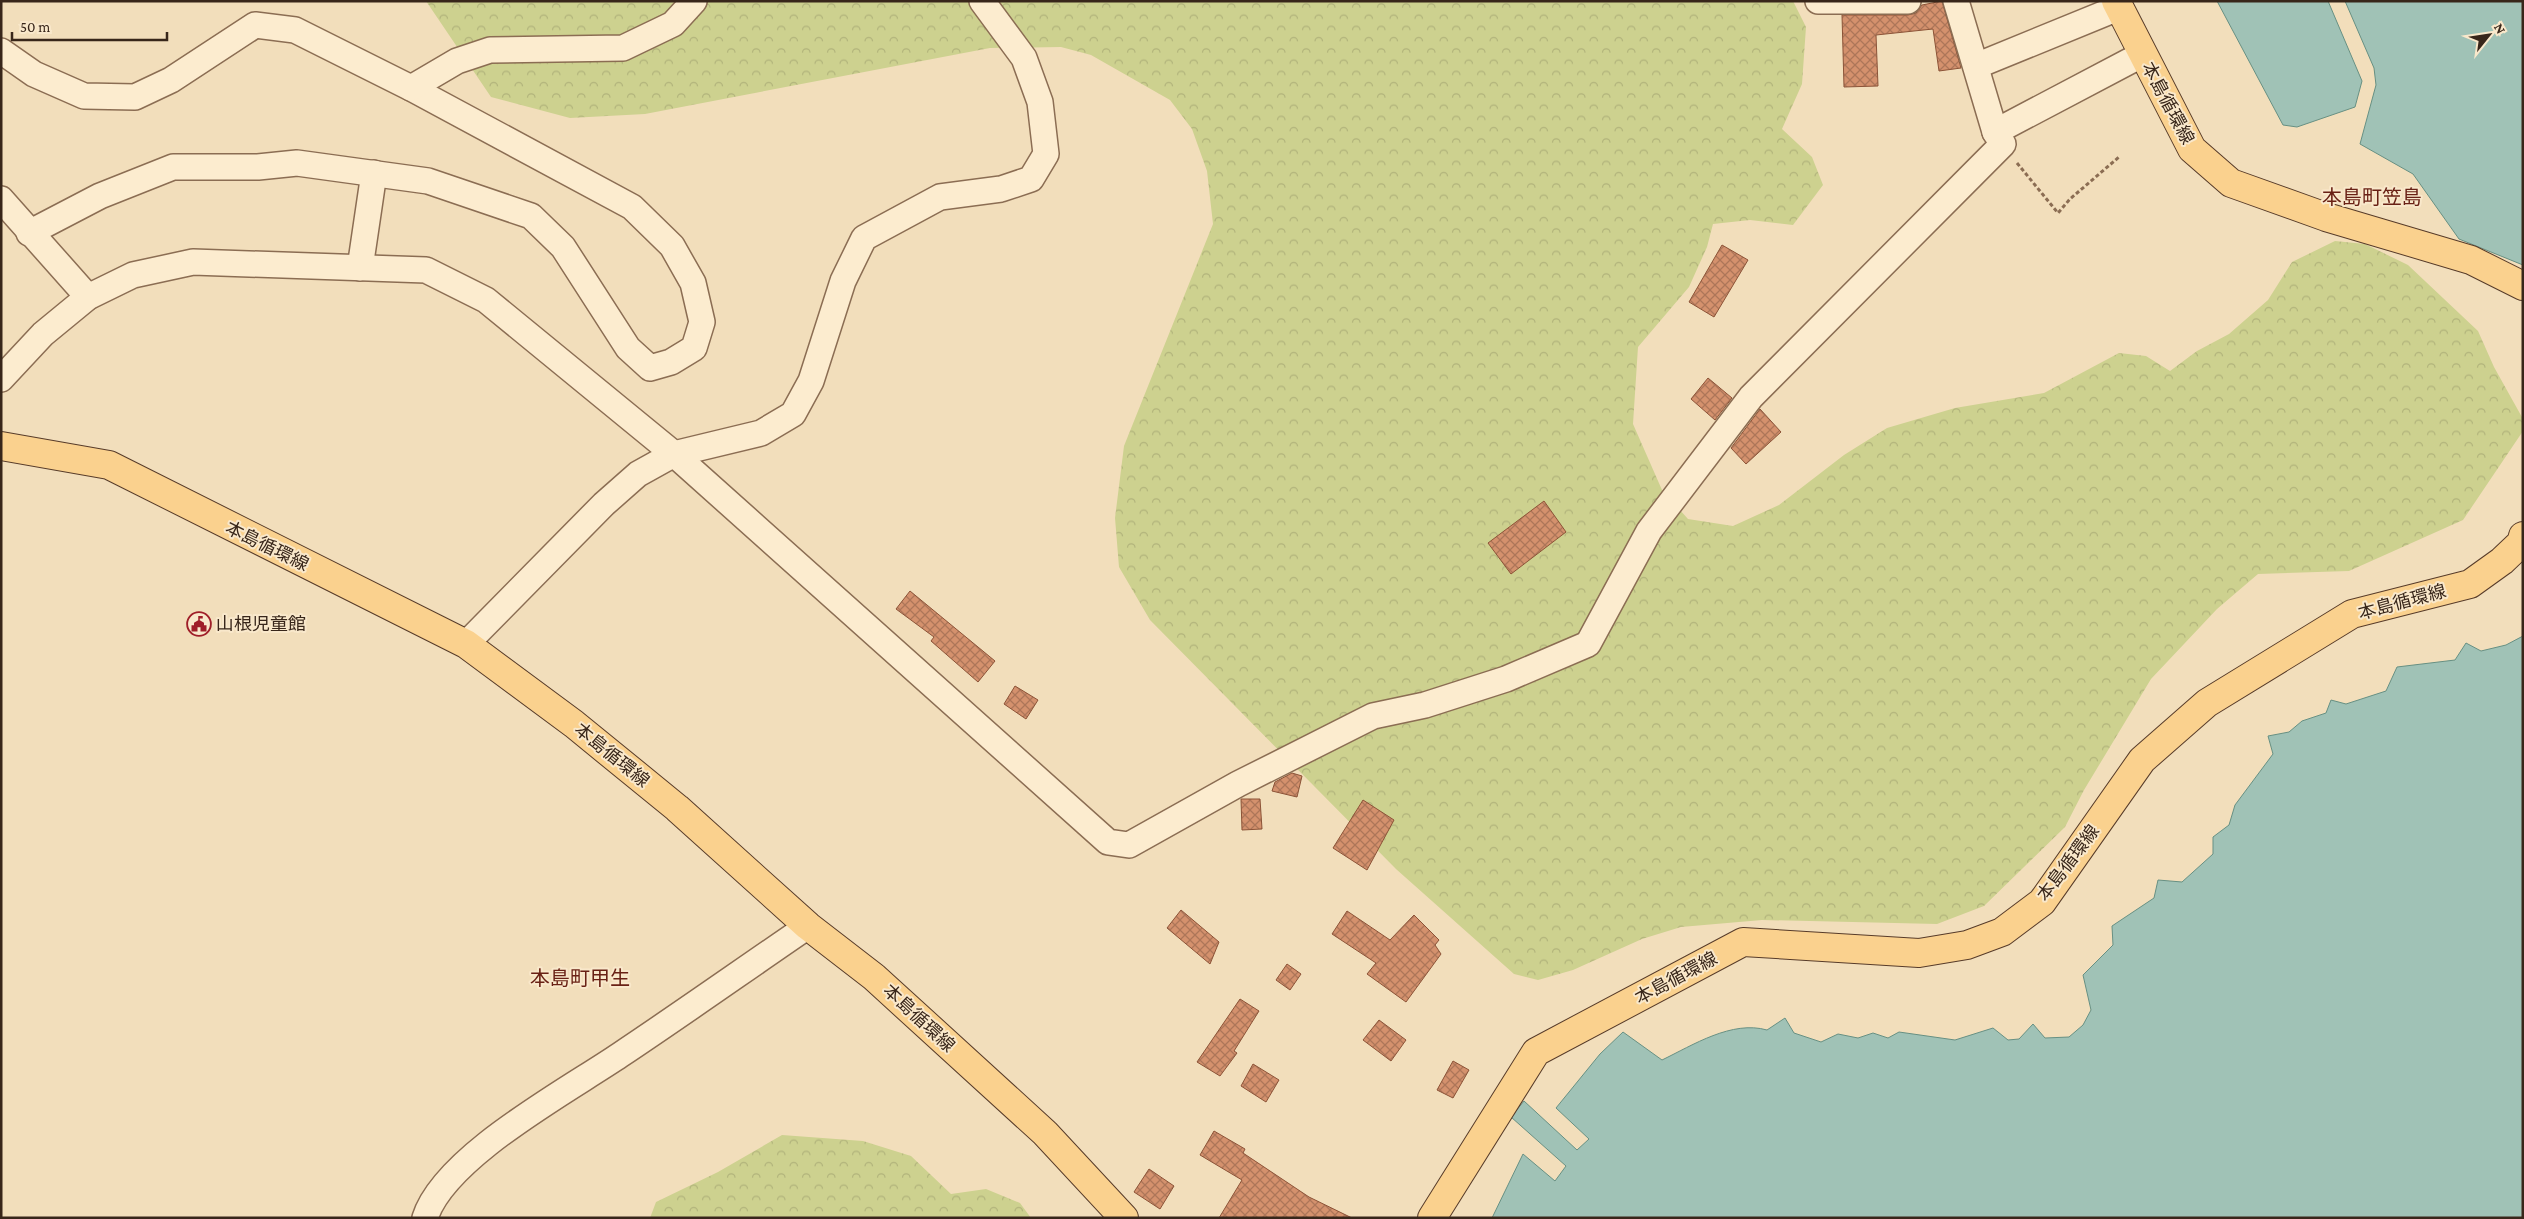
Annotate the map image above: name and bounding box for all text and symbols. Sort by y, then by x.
scale bar [12,10,168,42]
north arrow [2464,10,2514,60]
text: 50 m [20,19,50,35]
text: N [2491,20,2510,37]
street label: 本島循環線 [2138,59,2198,147]
district label: 本島町笠島 [2322,186,2422,208]
street label: 本島循環線 [222,517,312,575]
street label: 本島循環線 [2356,581,2448,623]
public building icon: 山根児童館 [186,611,212,637]
place label: 山根児童館 [216,614,306,634]
street label: 本島循環線 [571,719,653,791]
street label: 本島循環線 [2033,821,2103,905]
street label: 本島循環線 [1632,948,1720,1008]
district label: 本島町甲生 [530,967,630,989]
street label: 本島循環線 [879,980,959,1056]

